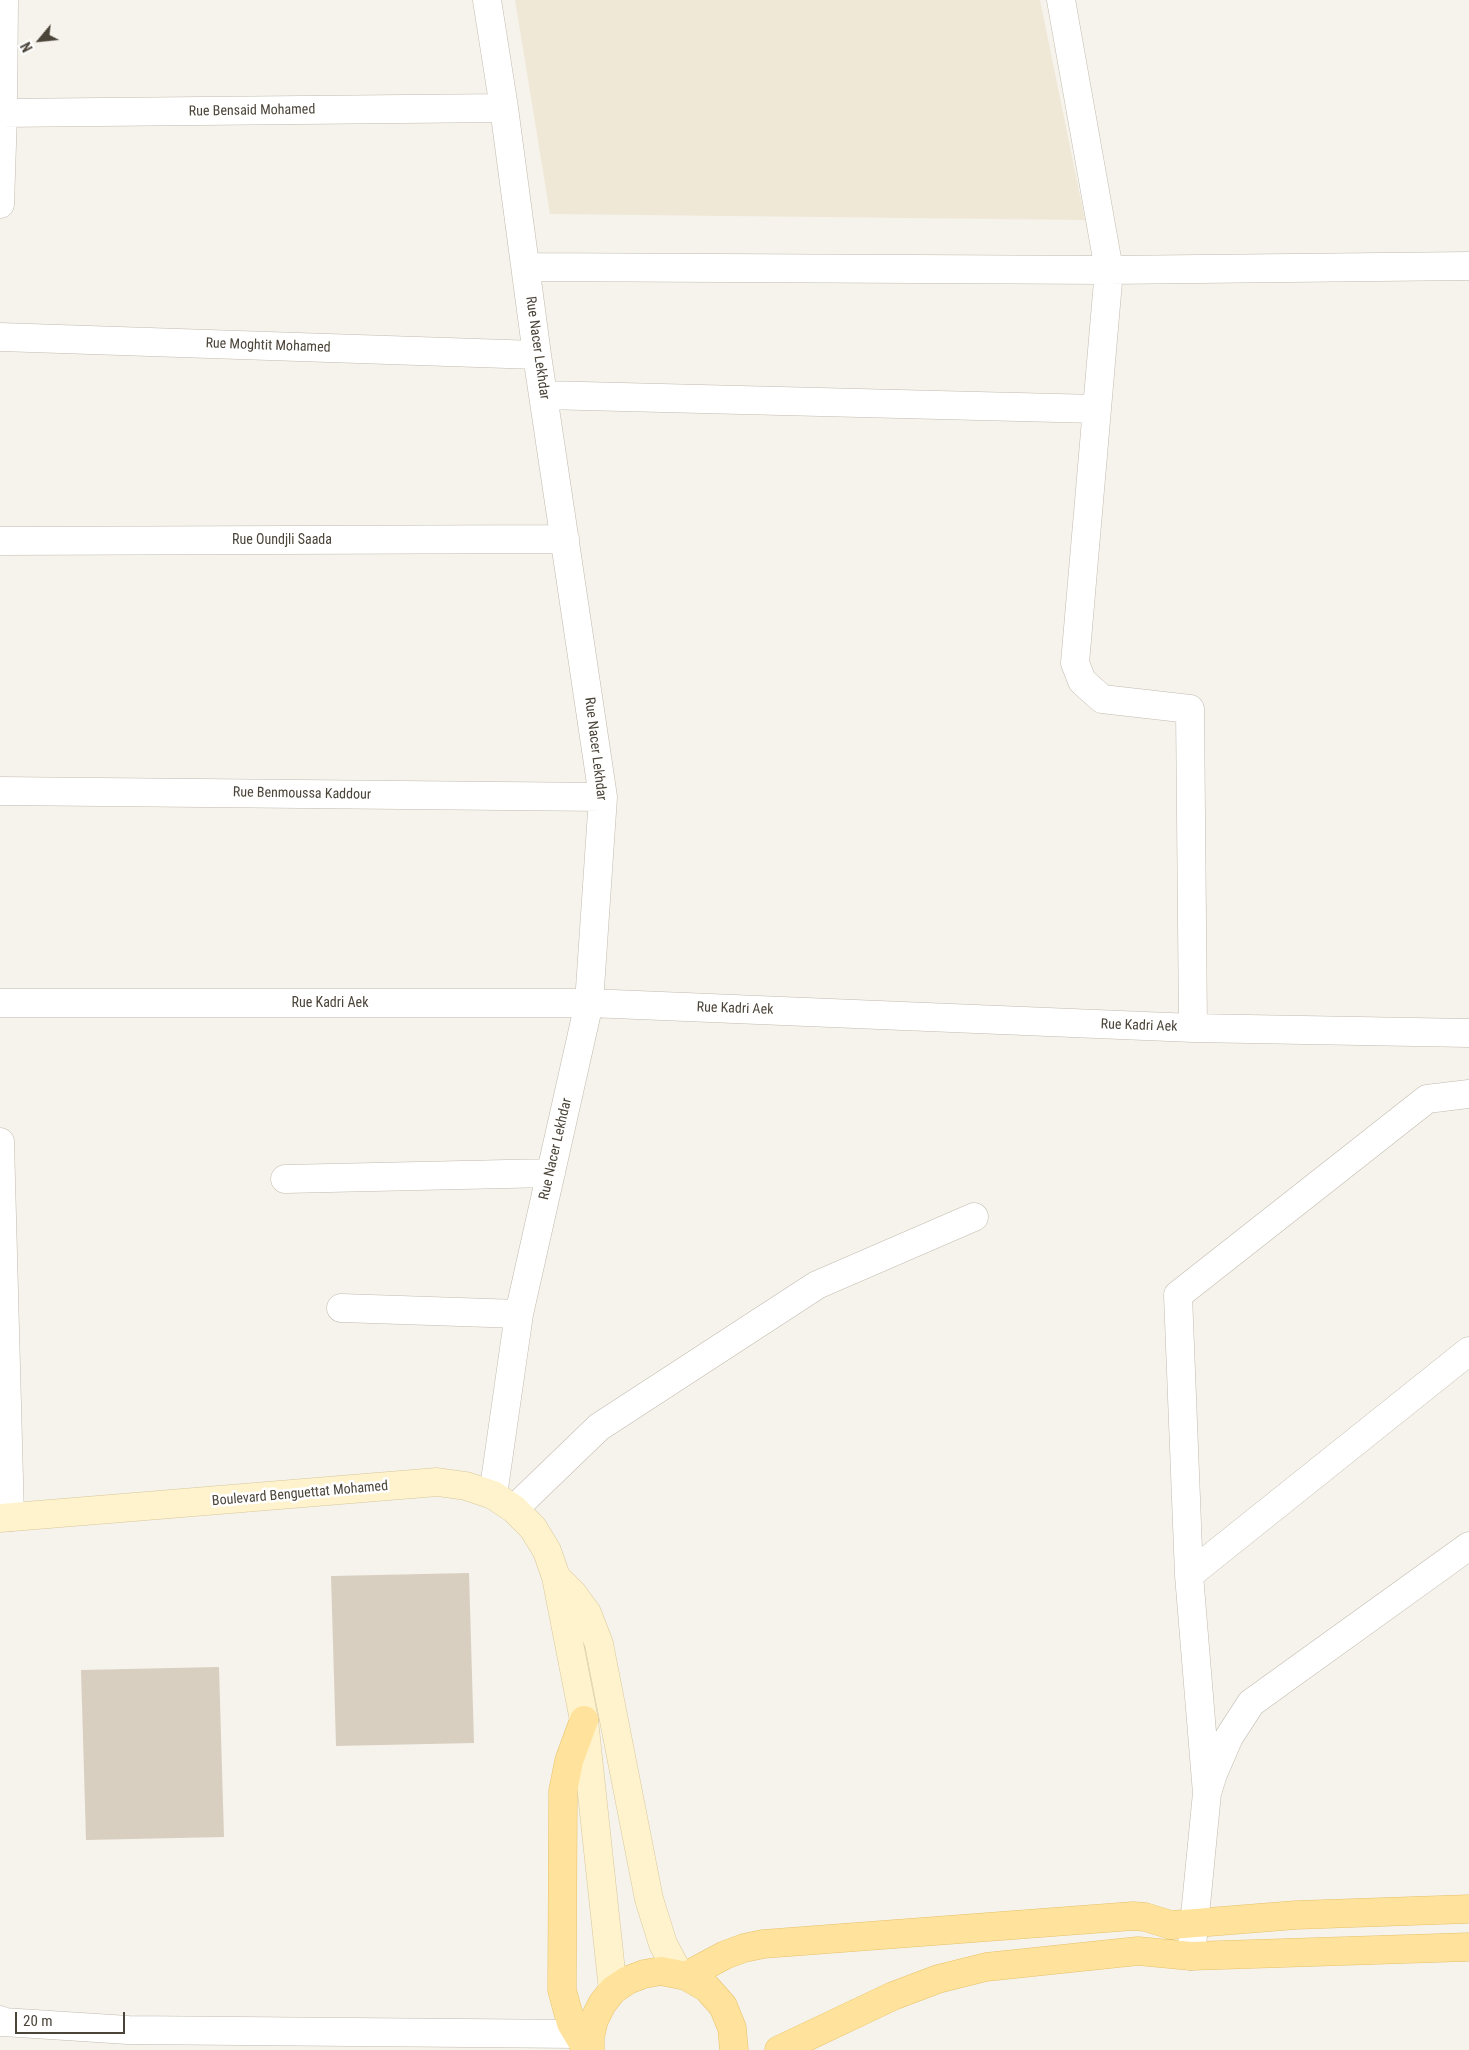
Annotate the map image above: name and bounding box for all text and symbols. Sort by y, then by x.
north arrow [15,15,65,65]
text: N [18,40,36,55]
street label: Rue Bensaid Mohamed [189,101,315,121]
street label: Rue Nacer Lekhdar [521,295,553,401]
street label: Rue Moghtit Mohamed [205,335,331,357]
street label: Rue Oundjli Saada [232,532,332,548]
street label: Rue Nacer Lekhdar [580,696,610,802]
street label: Rue Benmoussa Kaddour [233,784,371,804]
street label: Rue Kadri Aek [292,995,368,1011]
street label: Rue Kadri Aek [696,999,774,1019]
street label: Rue Kadri Aek [1100,1016,1178,1036]
street label: Rue Nacer Lekhdar [536,1096,576,1202]
street label: Boulevard Benguettat Mohamed [211,1478,389,1510]
scale bar [18,2002,128,2034]
text: 20 m [23,2012,53,2030]

